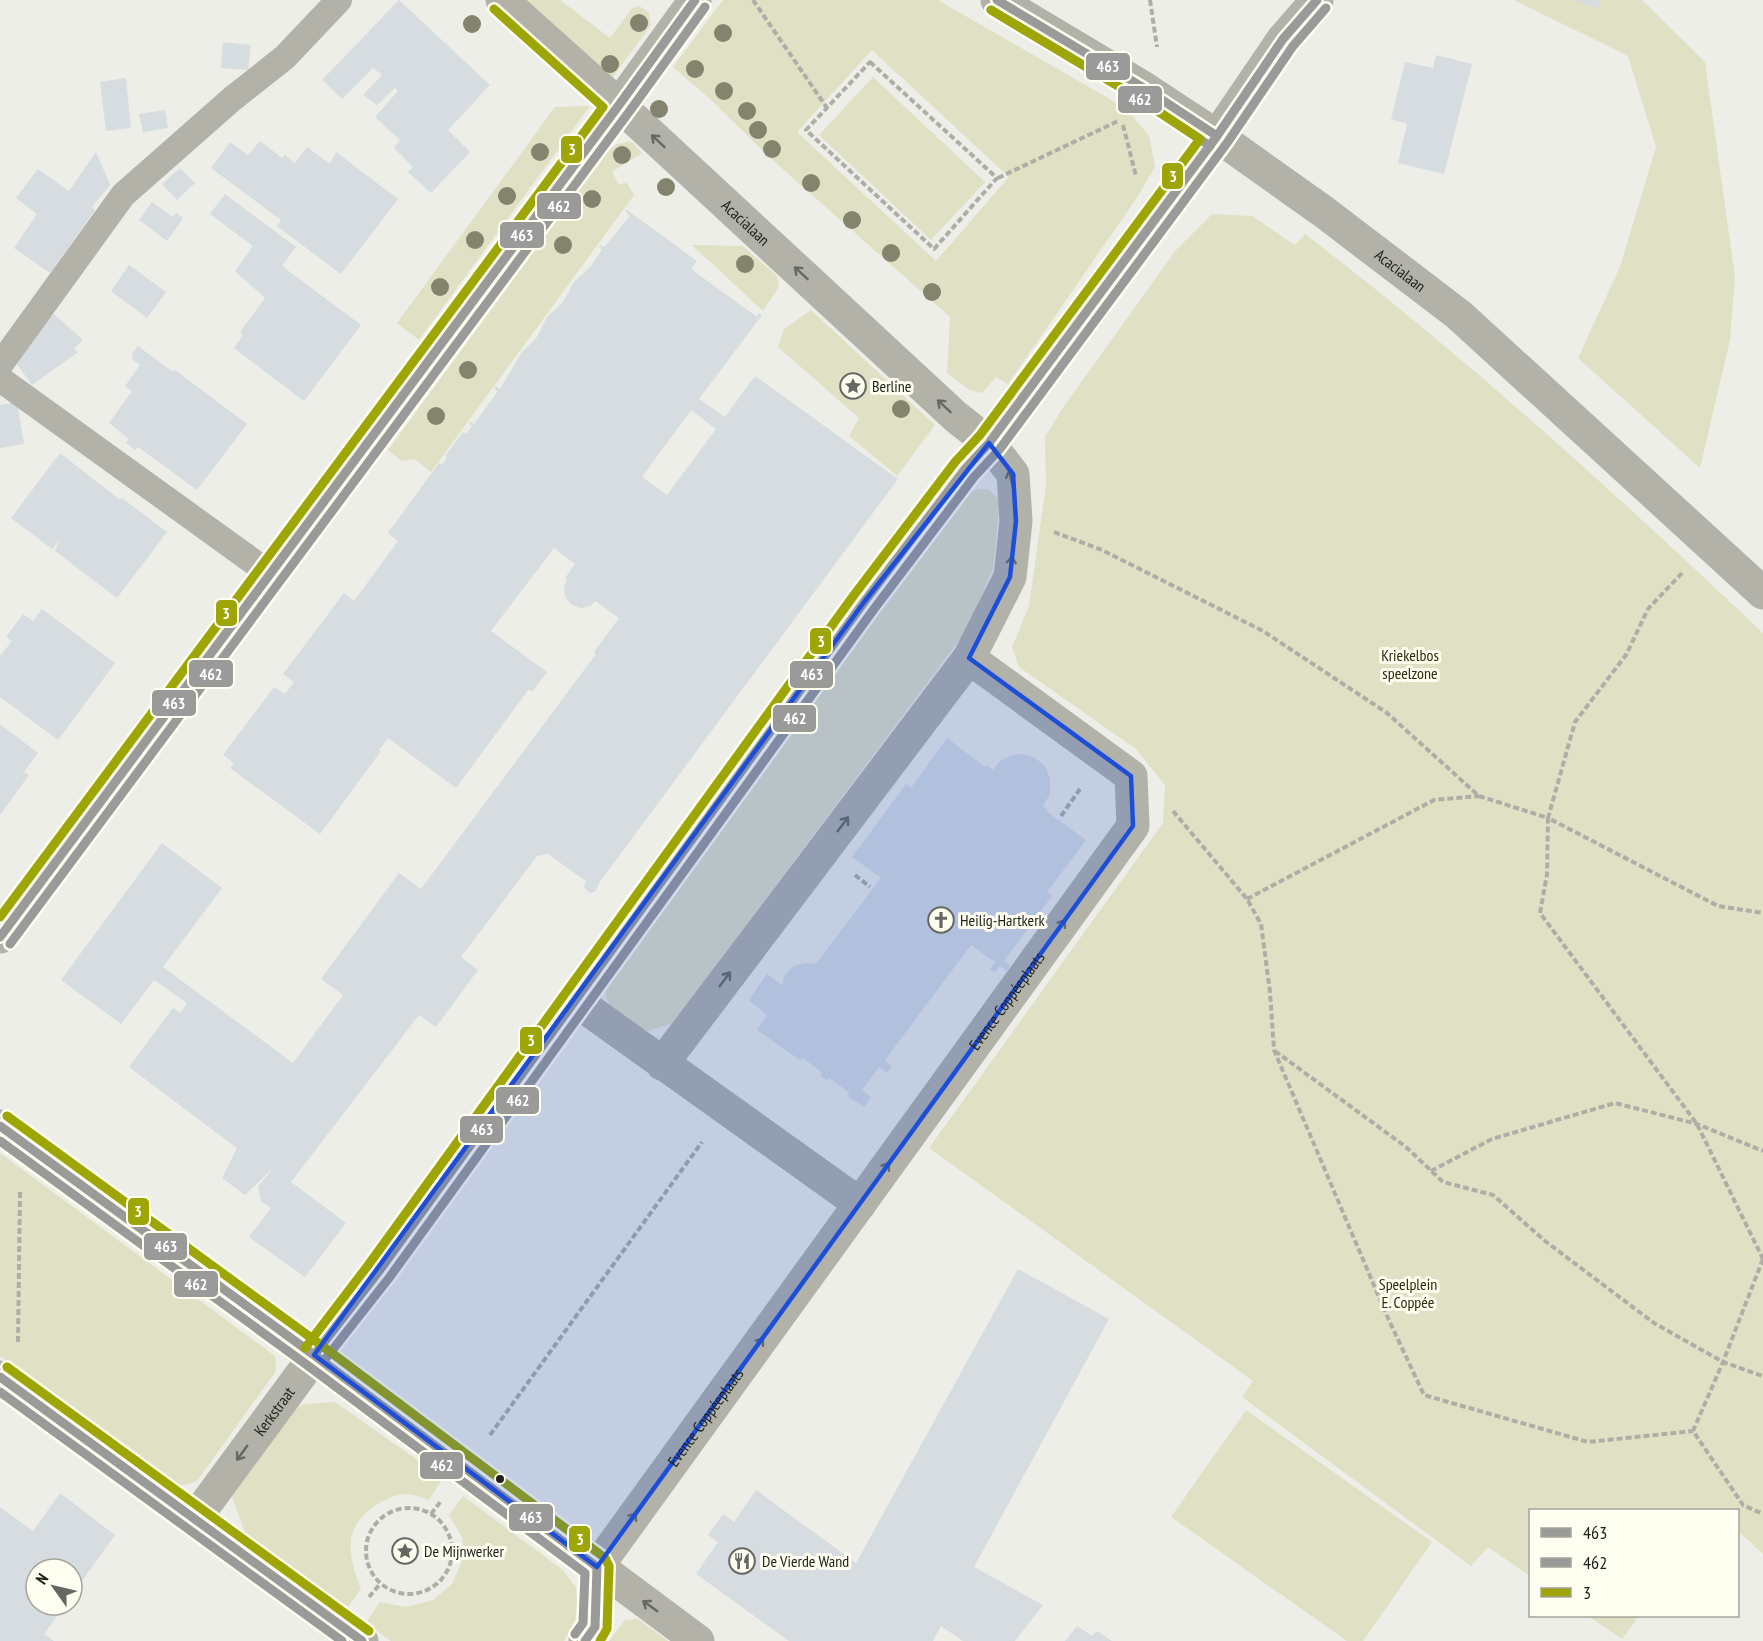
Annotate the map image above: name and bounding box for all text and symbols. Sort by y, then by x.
line badge: 463 [1085,52,1131,81]
text: 463 [1097,56,1119,76]
line badge: 462 [1117,85,1163,114]
text: 462 [1129,89,1151,109]
one-way arrow [651,134,666,148]
line badge: 3 [560,135,583,164]
text: 3 [568,139,576,159]
line badge: 3 [1161,162,1184,190]
text: 3 [1169,166,1177,186]
line badge: 462 [536,192,582,220]
street label: Acacialaan [717,195,774,250]
text: 462 [548,196,570,216]
line badge: 463 [499,221,545,249]
text: 463 [511,225,533,245]
street label: Acacialaan [1371,245,1430,296]
one-way arrow [794,266,809,280]
place icon: Berline [838,371,868,401]
place label: Berline [872,376,911,396]
one-way arrow [937,399,952,413]
one-way arrow [1005,470,1017,489]
one-way arrow [1006,555,1017,575]
line badge: 3 [215,599,238,627]
text: 3 [222,603,230,623]
line badge: 3 [809,627,832,655]
text: 3 [817,631,825,651]
park label: Kriekelbos speelzone [1381,645,1439,683]
line badge: 462 [188,659,234,688]
line badge: 463 [789,660,834,689]
text: 462 [200,664,222,684]
text: 463 [801,664,823,684]
line badge: 463 [151,689,197,717]
text: 463 [163,693,185,713]
line badge: 462 [772,704,817,733]
text: 462 [784,708,806,728]
one-way arrow [836,816,849,832]
church icon: Heilig-Hartkerk [926,905,956,935]
place label: Heilig-Hartkerk [960,910,1046,930]
one-way arrow [1054,919,1066,935]
street label: Evence Coppéeplaats [964,948,1049,1054]
one-way arrow [719,972,731,988]
line badge: 3 [519,1026,543,1055]
text: 3 [527,1030,535,1050]
line badge: 462 [495,1086,540,1115]
text: 462 [507,1090,529,1110]
line badge: 463 [459,1115,504,1144]
text: 463 [471,1119,493,1139]
one-way arrow [878,1162,890,1178]
line badge: 3 [127,1197,150,1226]
text: 3 [134,1201,142,1221]
line badge: 463 [143,1232,188,1261]
text: 463 [155,1236,177,1256]
line badge: 462 [173,1270,219,1298]
text: 462 [185,1274,207,1294]
park label: Speelplein E. Coppée [1379,1274,1437,1312]
one-way arrow [751,1337,764,1353]
street label: Evence Coppéeplaats [663,1364,747,1470]
street label: Kerkstraat [249,1382,299,1440]
one-way arrow [236,1445,249,1461]
line badge: 462 [419,1451,464,1480]
text: 462 [431,1455,453,1475]
unlabelled marker [494,1473,506,1485]
line badge: 463 [508,1503,554,1532]
text: 463 [520,1507,542,1527]
legend [1529,1509,1739,1617]
one-way arrow [625,1512,637,1528]
text: 463 [1583,1521,1607,1544]
line badge: 3 [568,1525,591,1553]
text: 3 [576,1529,584,1549]
place icon: De Mijnwerker [390,1536,420,1566]
place label: De Mijnwerker [424,1541,504,1561]
restaurant icon: De Vierde Wand [727,1546,757,1576]
place label: De Vierde Wand [762,1551,849,1571]
text: 462 [1583,1551,1607,1574]
north arrow [24,1557,84,1617]
text: N [31,1569,52,1588]
text: 3 [1583,1581,1591,1604]
one-way arrow [643,1600,659,1613]

